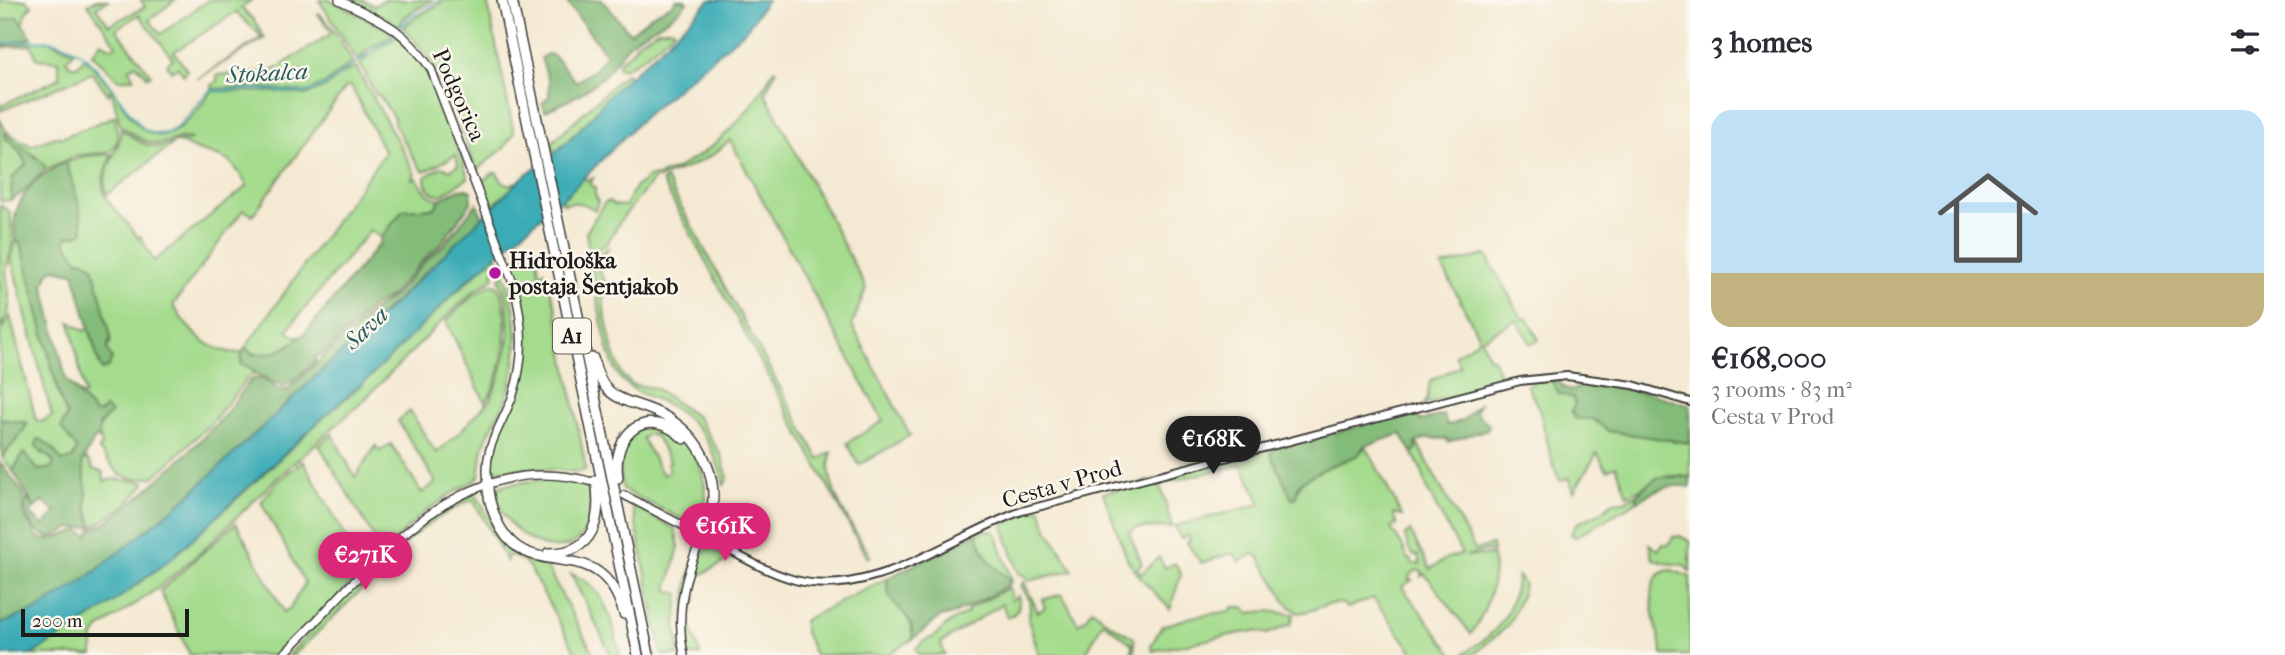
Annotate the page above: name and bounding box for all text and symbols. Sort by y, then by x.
icon: filters [2226,23,2264,61]
text: 3 homes [1711,25,1812,60]
street label: Podgorica [427,45,492,146]
water label: Stokalca [224,57,309,89]
icon: home [1925,155,2051,281]
place label: Hidrološka postaja Šentjakob [508,247,678,300]
marker: Hidrološka postaja Šentjakob [487,265,503,281]
water label: Sava [337,301,394,356]
road number: A1 [553,318,591,354]
text: €168,000 [1711,341,1827,376]
text: 3 rooms · 83 m² [1711,376,1852,403]
text: Cesta v Prod [1711,403,1834,430]
pin: €168K [1164,416,1262,476]
text: €168K [1182,425,1244,452]
street label: Cesta v Prod [999,454,1125,514]
pin: €161K [676,504,774,563]
text: €161K [695,512,755,539]
pin: €271K [316,532,414,592]
text: €271K [334,541,396,568]
scale bar [21,606,189,638]
text: 200 m [32,610,83,632]

